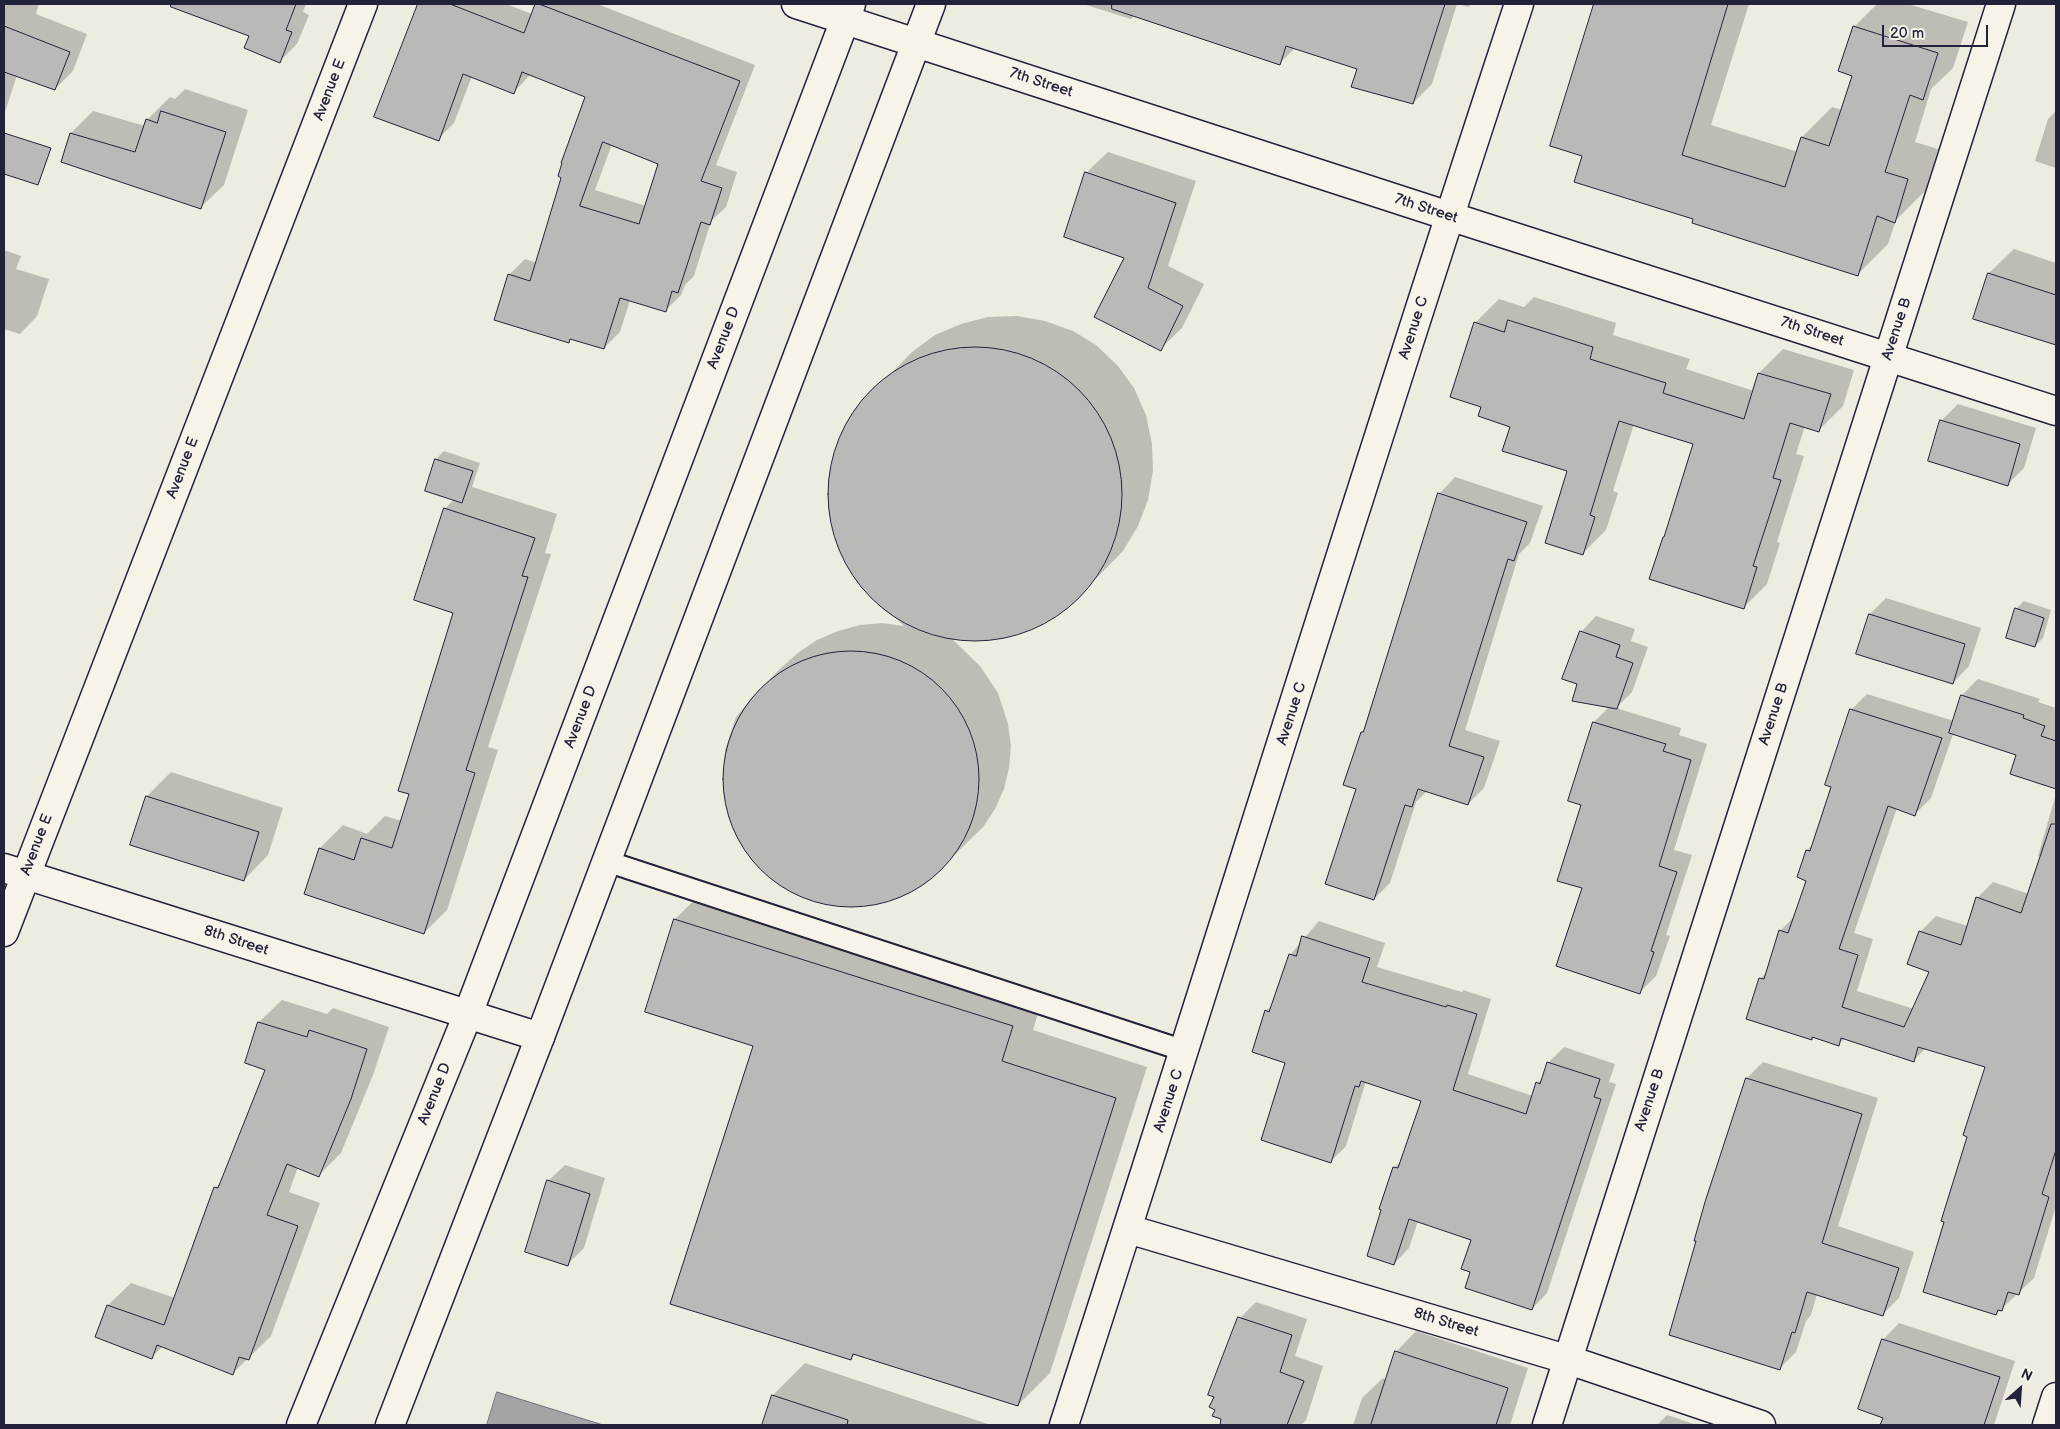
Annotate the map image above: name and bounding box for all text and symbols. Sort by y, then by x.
scale bar [1885,15,1991,47]
text: 20 m [1890,24,1924,43]
street label: Avenue E [310,57,350,123]
street label: 7th Street [1007,64,1075,102]
street label: 7th Street [1392,190,1460,228]
street label: Avenue C [1395,294,1433,362]
street label: Avenue B [1878,295,1916,363]
street label: Avenue D [704,304,744,372]
street label: 7th Street [1778,313,1846,351]
street label: Avenue E [163,435,203,501]
street label: Avenue C [1273,680,1311,748]
street label: Avenue B [1755,680,1793,748]
street label: Avenue D [561,683,601,751]
street label: Avenue E [17,812,57,878]
street label: 8th Street [201,922,271,960]
street label: Avenue D [414,1060,456,1128]
street label: Avenue B [1631,1066,1669,1134]
street label: Avenue C [1150,1067,1188,1135]
street label: 8th Street [1411,1305,1481,1341]
north arrow [1995,1364,2045,1414]
text: N [2018,1365,2035,1385]

